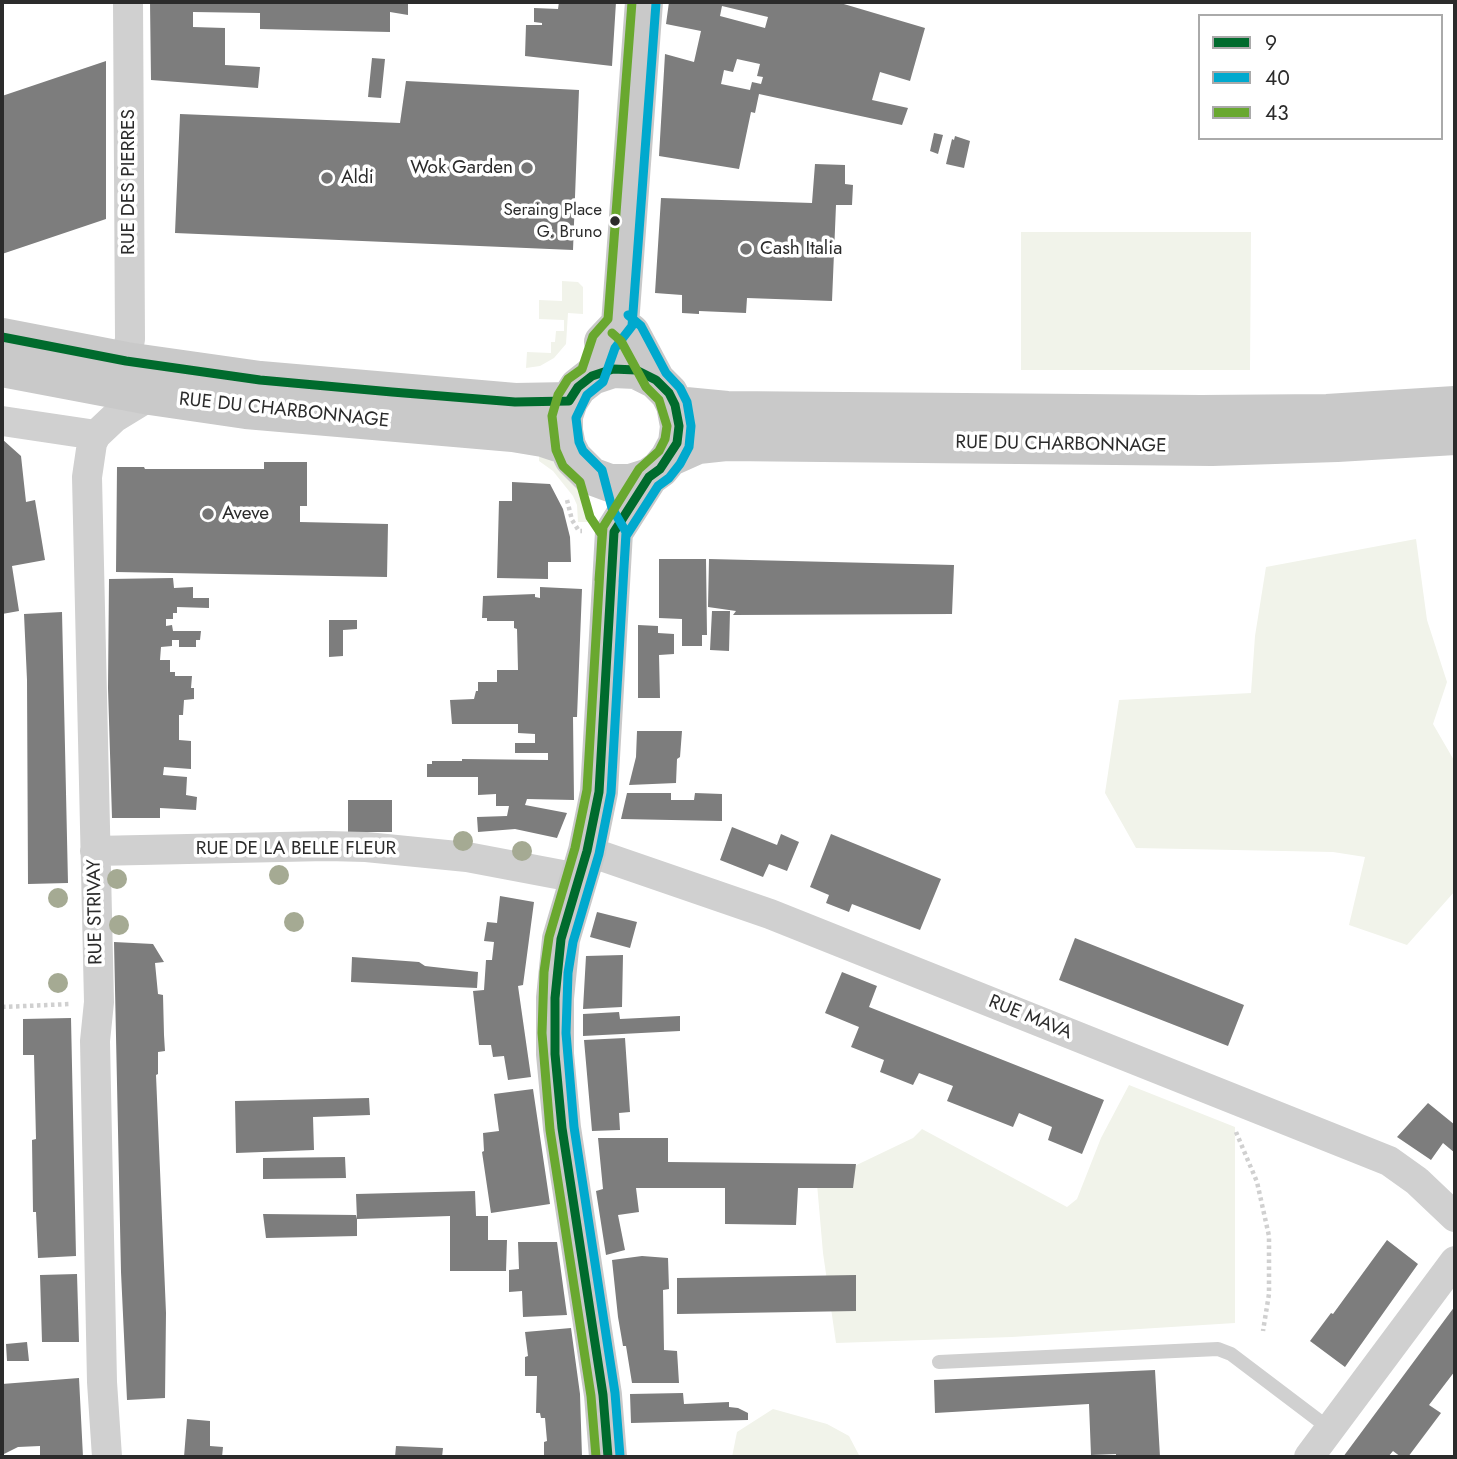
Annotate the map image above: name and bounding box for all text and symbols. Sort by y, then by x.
legend [1198,14,1443,140]
text: 9 [1265,28,1277,58]
text: 40 [1265,63,1290,93]
text: 43 [1265,98,1289,128]
street label: RUE DES PIERRES [118,109,140,255]
place label: Wok Garden [410,157,513,179]
marker: Wok Garden [519,160,535,176]
place label: Aldi [341,167,374,189]
marker: Aldi [319,170,335,186]
place label: Seraing Place G. Bruno [504,201,602,241]
marker: Seraing Place G. Bruno [608,214,622,228]
place label: Cash Italia [760,238,842,260]
marker: Cash Italia [738,241,754,257]
street label: RUE DU CHARBONNAGE [178,389,390,433]
street label: RUE DU CHARBONNAGE [955,432,1167,458]
place label: Aveve [222,503,269,525]
marker: Aveve [200,506,216,522]
street label: RUE DE LA BELLE FLEUR [196,838,396,860]
street label: RUE STRIVAY [84,859,108,965]
street label: RUE MAVA [985,991,1075,1045]

